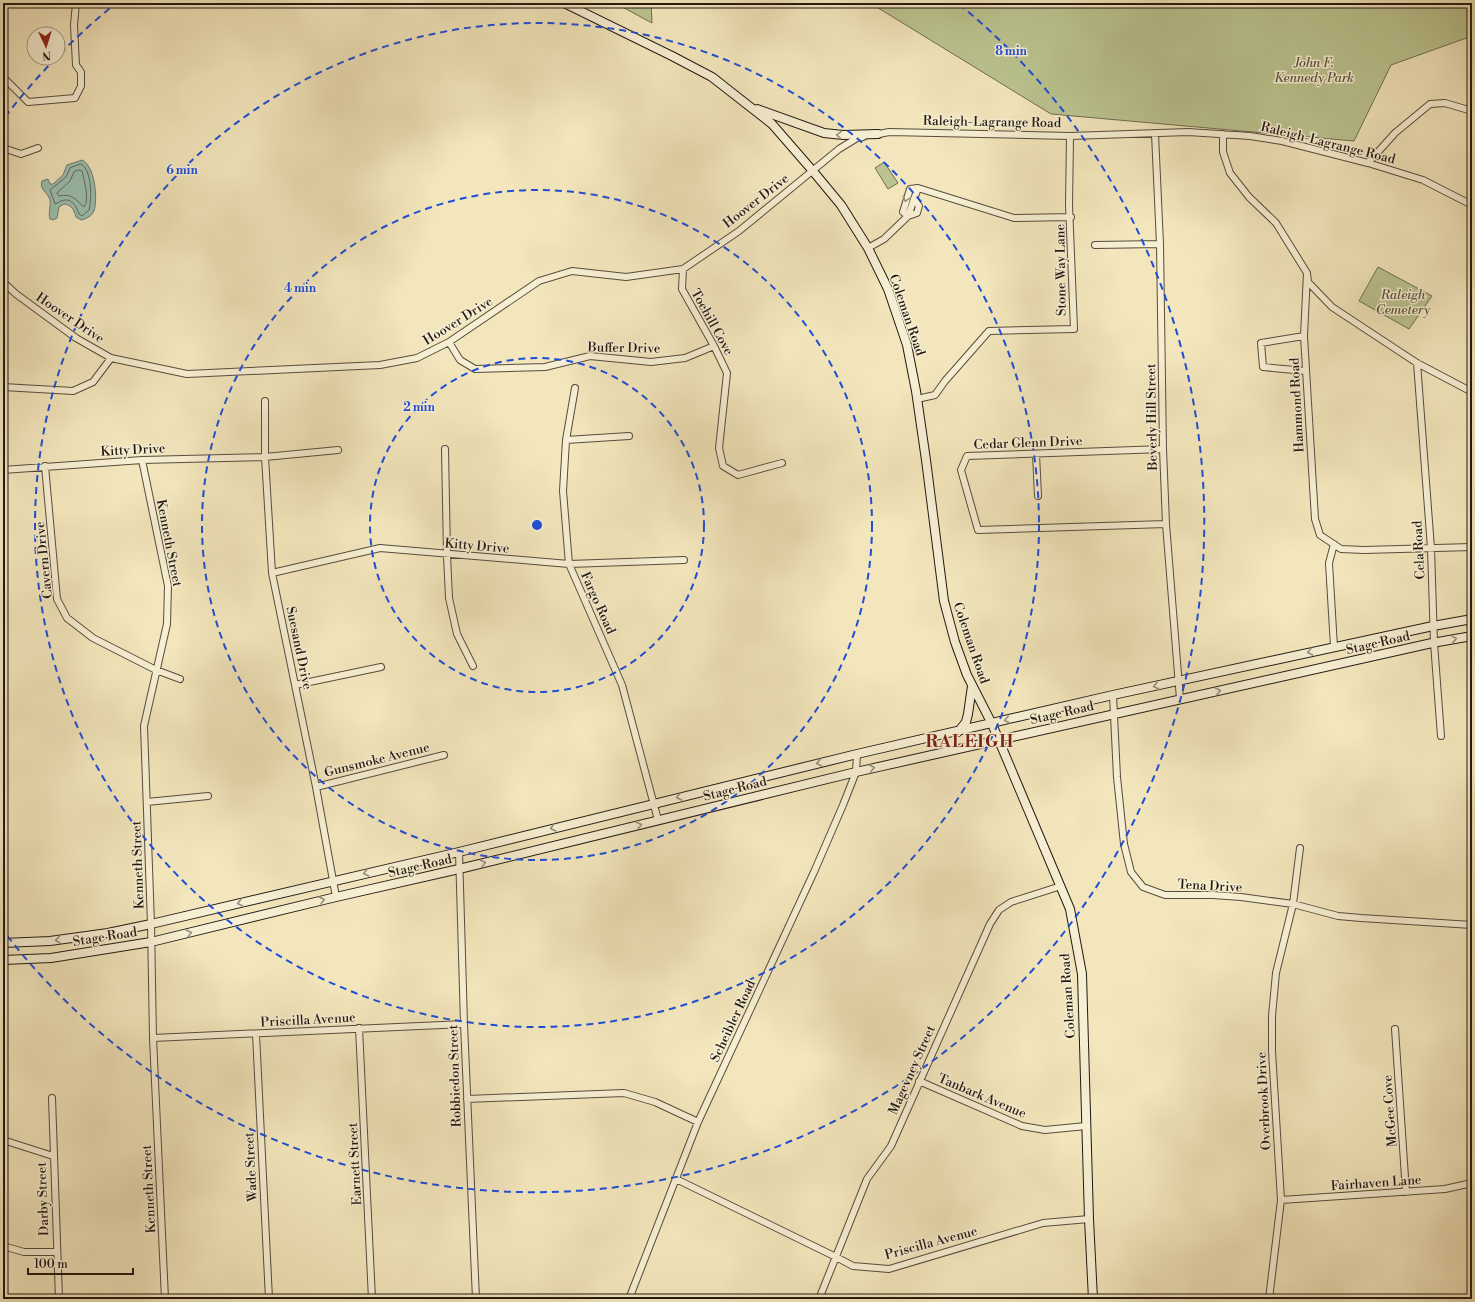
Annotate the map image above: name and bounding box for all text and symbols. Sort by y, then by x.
north arrow [26,26,66,66]
text: 8 min [995,44,1027,59]
text: N [42,48,51,62]
park label: John F. Kennedy Park [1274,55,1354,86]
street label: Raleigh-Lagrange Road [923,113,1062,131]
street label: Raleigh-Lagrange Road [1259,119,1398,168]
one-way arrow [836,130,842,139]
text: 6 min [166,163,198,178]
street label: Hoover Drive [720,170,792,232]
one-way arrow [902,196,911,203]
street label: Stone Way Lane [1052,223,1070,316]
street label: Coleman Road [886,272,929,358]
text: 4 min [284,281,317,296]
street label: Toehill Cove [687,286,737,358]
park label: Raleigh Cemetery [1376,287,1430,318]
street label: Hoover Drive [33,289,108,347]
street label: Hoover Drive [420,293,496,349]
street label: Buffer Drive [587,339,661,357]
street label: Hammond Road [1286,357,1307,453]
street label: Beverly Hill Street [1143,363,1161,472]
text: 2 min [403,400,435,415]
street label: Cedar Glenn Drive [973,433,1083,453]
street label: Kitty Drive [100,440,166,460]
street label: Kenneth Street [153,498,185,588]
centre of rings [530,518,544,532]
street label: Cavern Drive [32,520,56,599]
street label: Cela Road [1409,520,1429,580]
street label: Kitty Drive [444,535,510,557]
street label: Fargo Road [577,569,619,637]
street label: Coleman Road [950,600,993,686]
street label: Suesand Drive [282,605,316,691]
street label: Stage Road [1345,628,1412,658]
one-way arrow [1451,635,1457,644]
one-way arrow [1307,648,1314,656]
one-way arrow [1153,681,1159,689]
one-way arrow [1215,687,1221,695]
street label: Stage Road [1029,698,1096,728]
one-way arrow [1004,716,1011,724]
district label: RALEIGH [926,731,1014,753]
street label: Gunsmoke Avenue [323,739,432,781]
one-way arrow [816,759,822,767]
one-way arrow [869,765,876,773]
street label: Stage Road [702,773,769,805]
one-way arrow [676,792,683,801]
street label: Kenneth Street [128,820,148,910]
one-way arrow [636,821,643,830]
one-way arrow [550,823,557,832]
street label: Stage Road [387,851,454,881]
one-way arrow [480,860,486,868]
one-way arrow [363,868,370,877]
street label: Tena Drive [1177,876,1243,896]
one-way arrow [318,897,325,905]
one-way arrow [237,898,244,907]
street label: Stage Road [72,924,139,950]
one-way arrow [186,929,192,937]
one-way arrow [55,935,61,944]
street label: Coleman Road [1057,952,1079,1039]
street label: Scheibler Road [707,977,759,1065]
street label: Priscilla Avenue [260,1009,356,1030]
street label: Magevney Street [885,1022,939,1117]
street label: Robbiedon Street [445,1024,465,1127]
street label: Overbrook Drive [1253,1051,1275,1151]
street label: Tanbark Avenue [935,1070,1029,1122]
street label: McGee Cove [1379,1074,1401,1148]
street label: Earnett Street [345,1122,365,1206]
street label: Wade Street [241,1132,261,1203]
street label: Kenneth Street [139,1144,159,1234]
street label: Darby Street [34,1161,52,1236]
street label: Fairhaven Lane [1330,1172,1422,1194]
street label: Priscilla Avenue [883,1223,980,1263]
scale bar [28,1250,133,1276]
text: 100 m [34,1257,68,1272]

